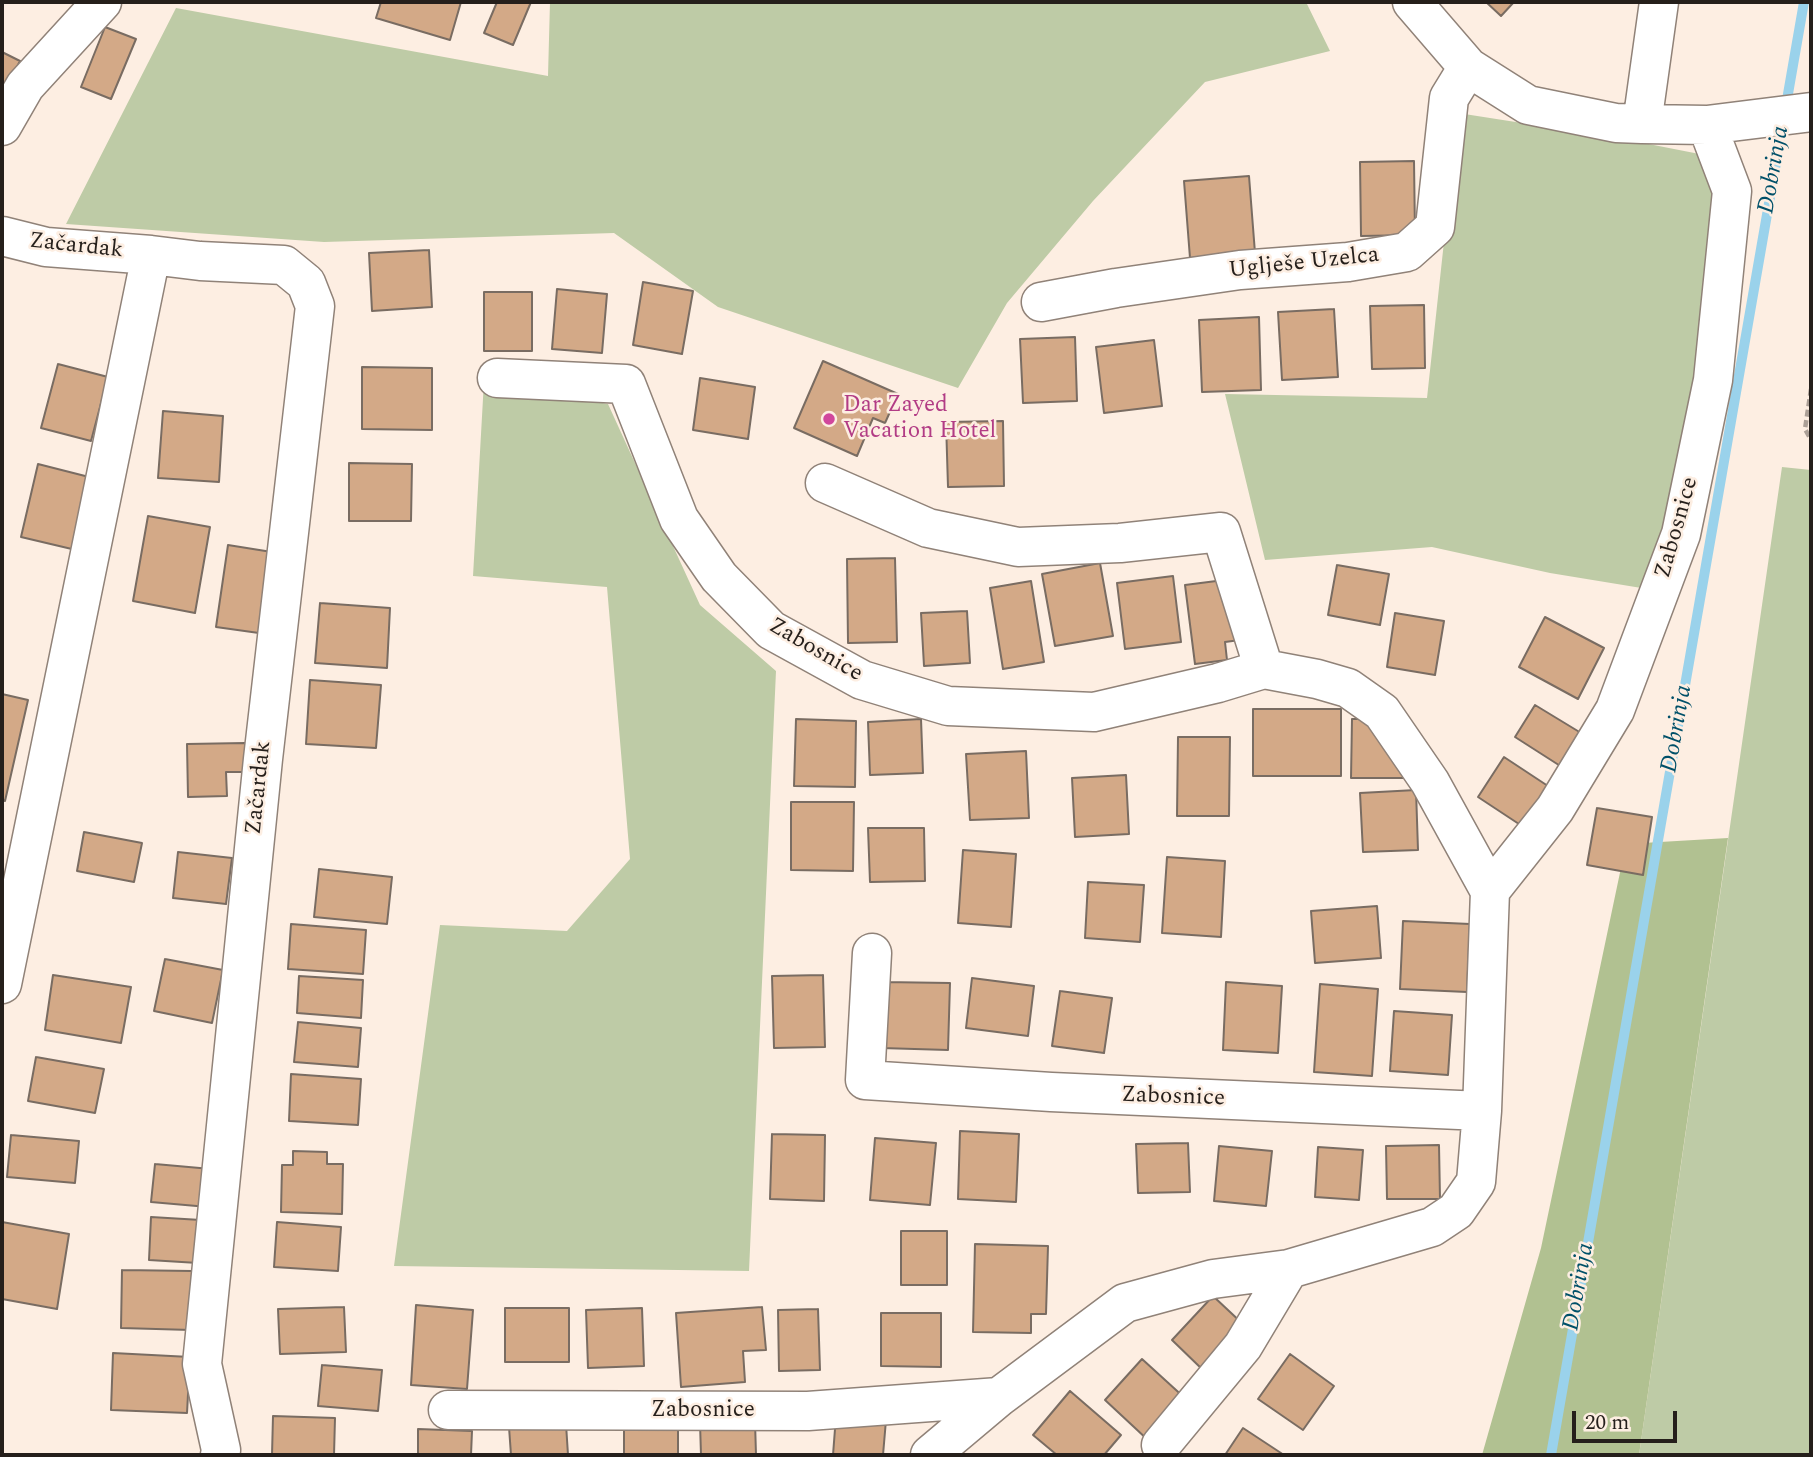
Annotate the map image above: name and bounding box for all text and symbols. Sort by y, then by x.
water label: Dobrinja [1753,124,1797,216]
street label: Začardak [28,228,124,266]
street label: Uglješe Uzelca [1227,242,1381,286]
place label: Dar Zayed Vacation Hotel [843,392,996,446]
marker: Dar Zayed Vacation Hotel [821,411,837,427]
street label: Zabosnice [1650,474,1706,582]
street label: Zabosnice [763,613,867,689]
water label: Dobrinja [1656,683,1700,775]
street label: Začardak [241,740,279,836]
street label: Zabosnice [1121,1082,1225,1114]
water label: Dobrinja [1558,1241,1602,1333]
street label: Zabosnice [651,1397,755,1425]
scale bar [1575,1398,1680,1442]
text: 20 m [1585,1407,1629,1439]

